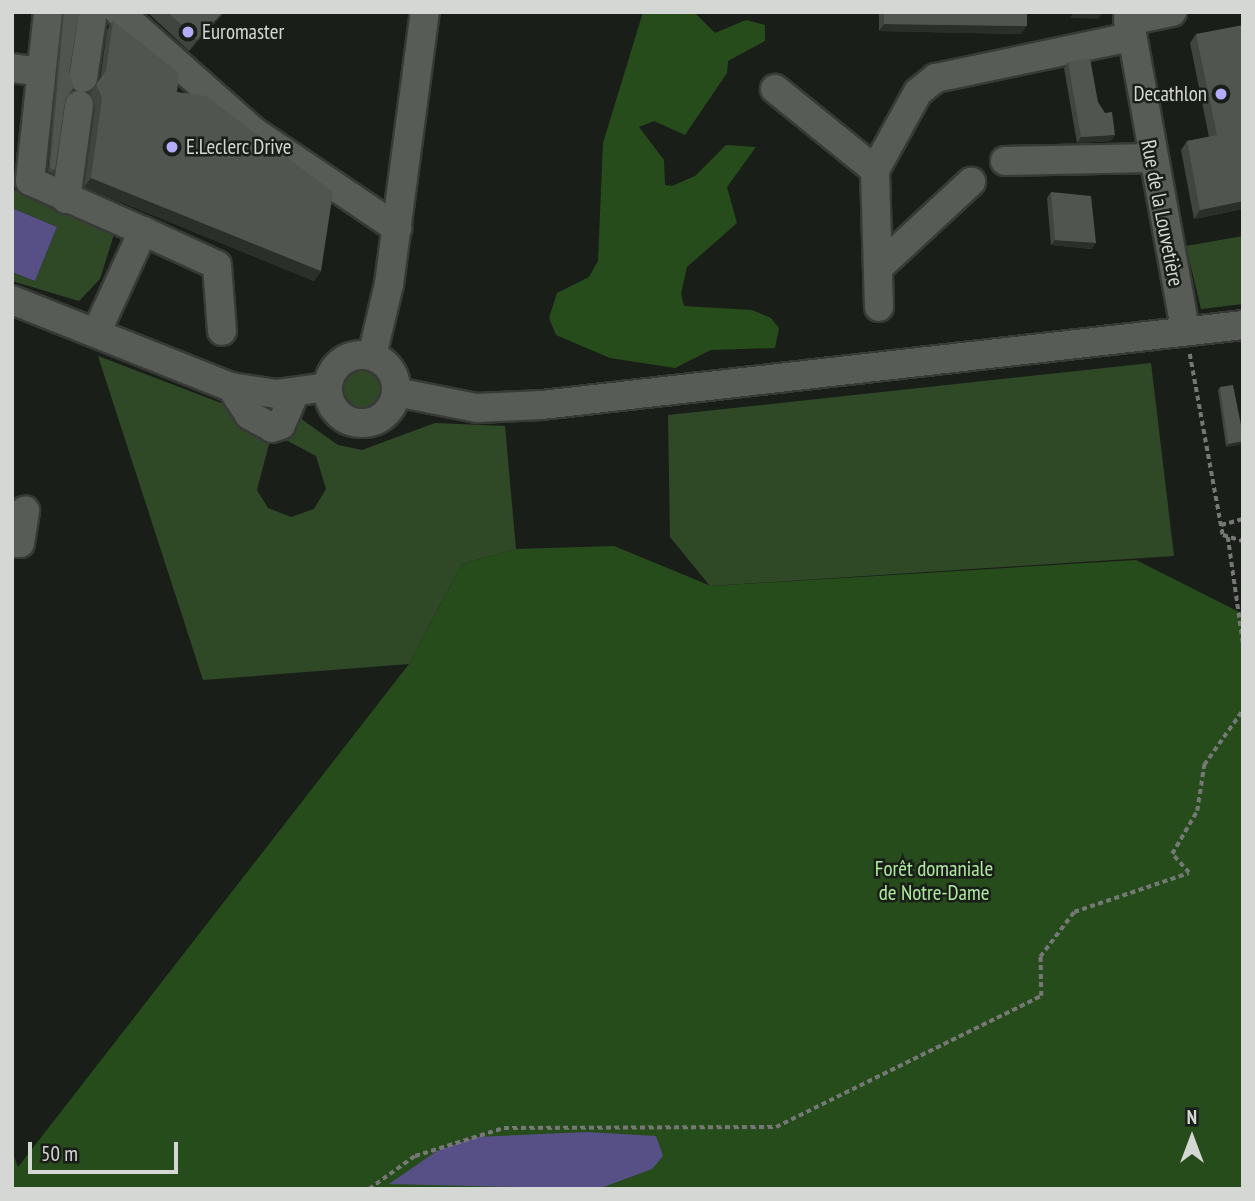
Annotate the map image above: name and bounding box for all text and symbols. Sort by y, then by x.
place label: Euromaster [202,19,284,45]
marker: Euromaster [180,24,196,40]
place label: Decathlon [1133,81,1207,107]
marker: Decathlon [1213,86,1229,102]
place label: E.Leclerc Drive [186,134,292,160]
street label: Rue de la Louvetière [1135,138,1189,288]
marker: E.Leclerc Drive [164,139,180,155]
park label: Forêt domaniale de Notre-Dame [875,856,993,906]
north arrow [1157,1103,1227,1173]
text: N [1187,1105,1197,1129]
scale bar [32,1128,182,1172]
text: 50 m [41,1140,78,1167]

